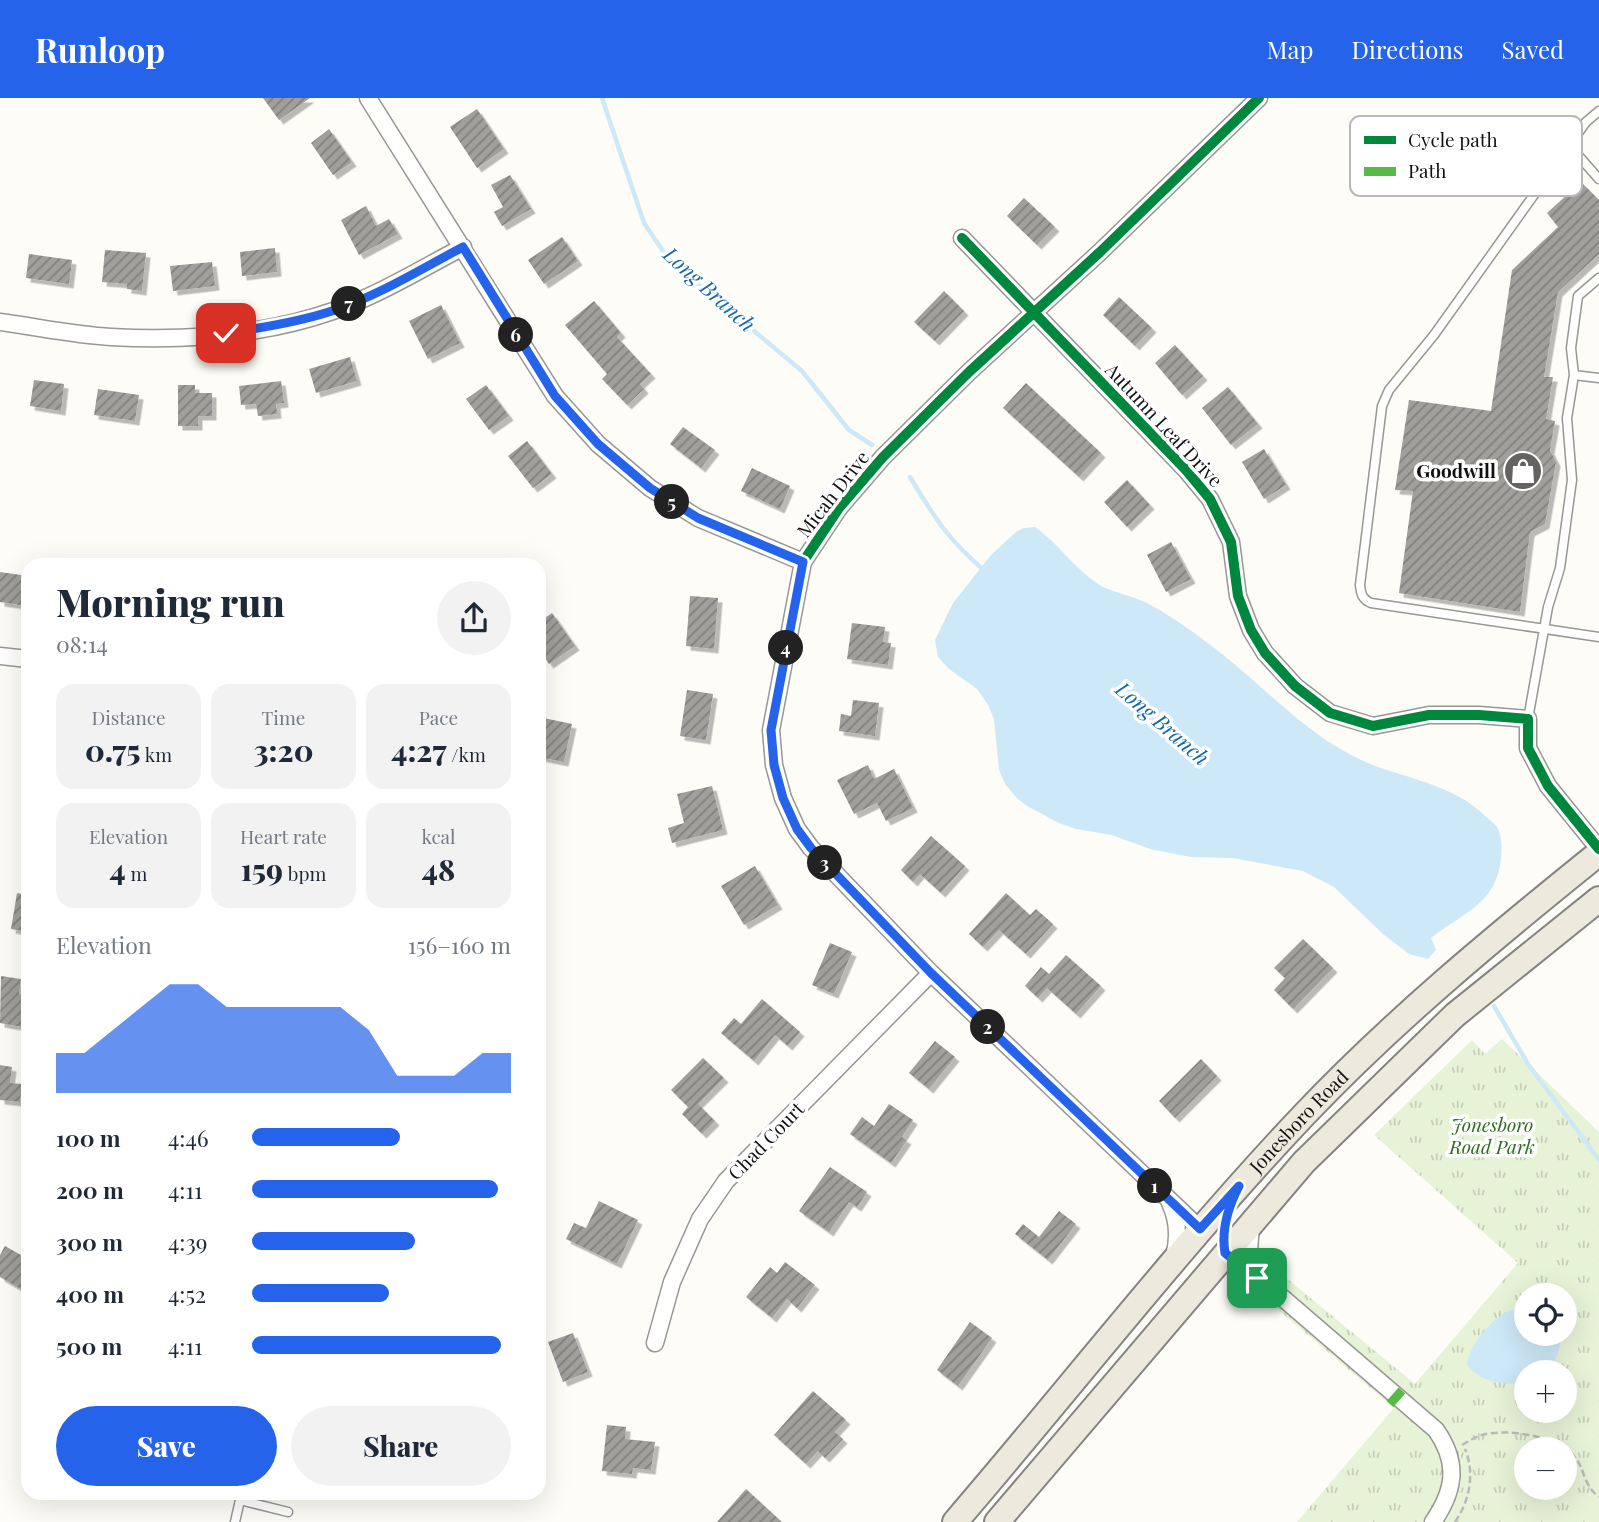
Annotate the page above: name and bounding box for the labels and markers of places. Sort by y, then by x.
pin: 7 [332,286,366,322]
pin [196,303,256,363]
pin: 6 [498,317,534,352]
shop icon: Goodwill [1502,450,1544,492]
place label: Goodwill [1416,457,1496,483]
pin: 5 [654,484,690,520]
pin: 4 [768,630,804,666]
pin: 3 [808,846,842,880]
pin: 2 [970,1010,1006,1044]
pin: 1 [1138,1168,1172,1204]
pin [1227,1248,1287,1308]

